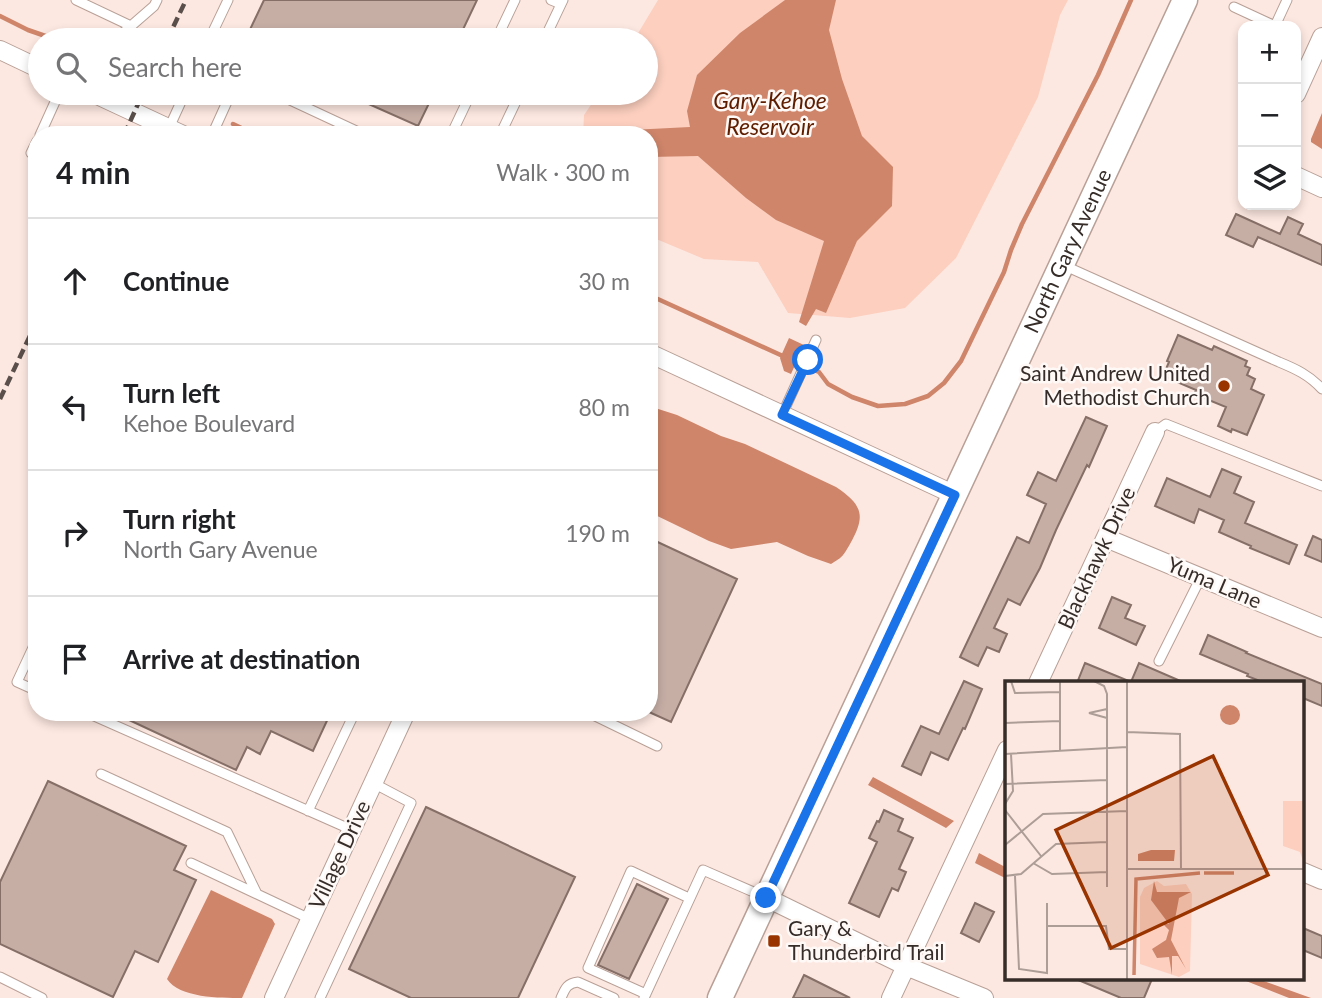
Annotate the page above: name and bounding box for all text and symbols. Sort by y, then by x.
map controls [1238,21,1301,210]
button: + [1238,21,1301,84]
search box [28,28,658,105]
icon: search [52,48,90,86]
text: Search here [108,51,242,83]
button: − [1238,84,1301,147]
water label: Gary-Kehoe Reservoir [713,86,827,140]
button: layers [1238,147,1301,210]
text: 4 min [56,154,130,190]
text: Walk · 300 m [496,158,630,186]
street label: North Gary Avenue [1018,165,1116,336]
icon: ahead [56,262,94,300]
text: Continue [123,265,229,297]
text: 30 m [579,267,630,295]
route start [792,344,823,375]
place label: Saint Andrew United Methodist Church [1020,360,1210,409]
text: Turn left [123,377,220,409]
marker: Saint Andrew United Methodist Church [1216,378,1232,394]
icon: left [56,388,94,426]
text: 80 m [579,393,630,421]
text: Kehoe Boulevard [123,409,295,437]
street label: Blackhawk Drive [1052,482,1140,633]
text: Turn right [123,503,236,535]
icon: right [56,514,94,552]
text: 190 m [565,519,630,547]
text: North Gary Avenue [123,535,318,563]
street label: Yuma Lane [1164,551,1266,613]
icon: arrive [56,640,94,678]
text: Arrive at destination [123,643,360,675]
inset map [1005,681,1304,981]
street label: Village Drive [303,796,375,913]
route end [750,882,781,913]
place label: Gary & Thunderbird Trail [788,915,944,964]
marker: Gary & Thunderbird Trail [766,933,782,949]

